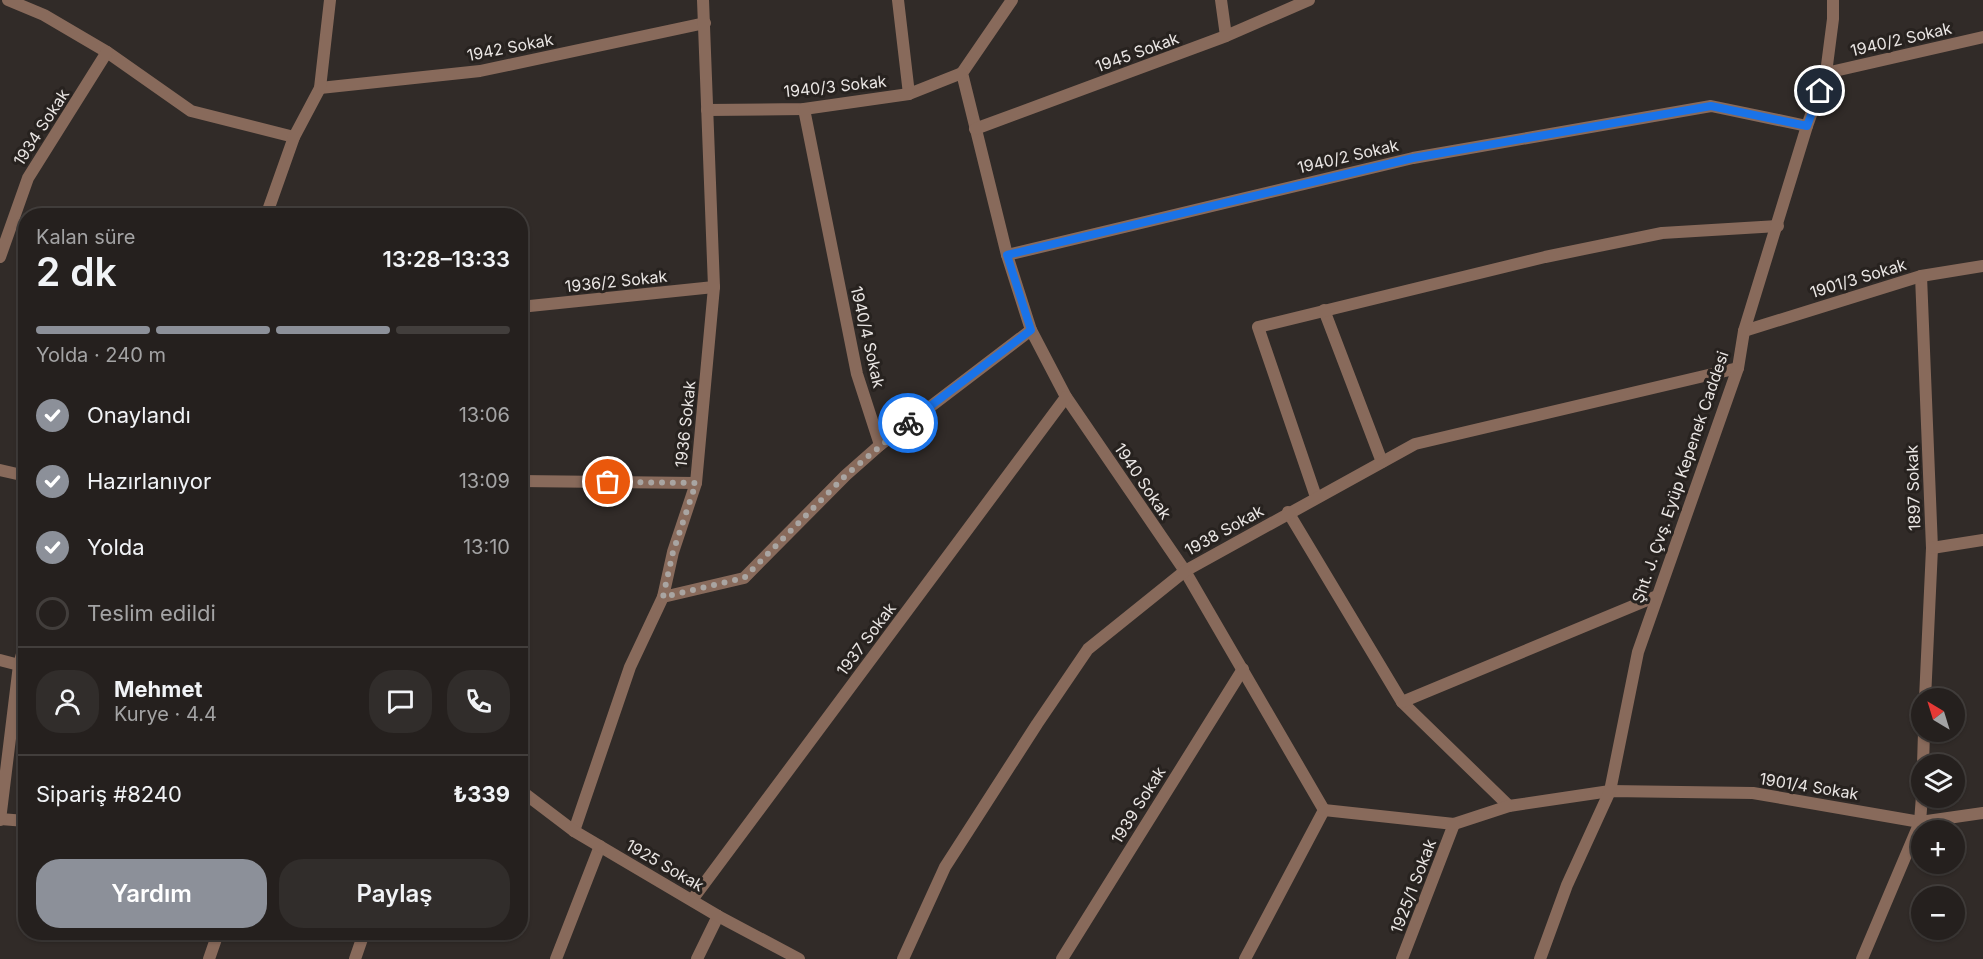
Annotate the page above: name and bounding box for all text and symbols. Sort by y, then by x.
street label: 1940/2 Sokak [1848,18,1954,60]
street label: 1945 Sokak [1093,28,1182,76]
street label: 1942 Sokak [465,29,555,65]
pin [1794,65,1845,116]
street label: 1940/3 Sokak [783,71,888,101]
icon: home [1803,74,1836,107]
street label: 1934 Sokak [9,85,73,169]
street label: 1940/2 Sokak [1295,135,1401,177]
text: Kalan süre [36,225,135,249]
text: 13:28–13:33 [383,246,510,272]
text: 2 dk [36,248,117,295]
street label: 1901/3 Sokak [1807,254,1909,302]
street label: 1936/2 Sokak [564,266,668,296]
street label: 1940/4 Sokak [847,284,889,390]
text: Yolda · 240 m [36,343,166,367]
street label: Şht. J. Çvş. Eyüp Kepenek Caddesi [1627,349,1733,605]
street label: 1936 Sokak [671,379,700,468]
courier [878,393,938,453]
icon: check [36,399,69,432]
text: Onaylandı [87,402,191,428]
text: 13:06 [459,403,510,427]
icon: bike [892,407,925,440]
street label: 1940 Sokak [1110,439,1176,523]
street label: 1897 Sokak [1901,444,1924,531]
pin [582,456,633,507]
icon: check [36,465,69,498]
icon: bag [591,465,624,498]
text: Hazırlanıyor [87,468,211,494]
text: 13:09 [459,469,510,493]
street label: 1938 Sokak [1181,500,1267,560]
icon: check [36,531,69,564]
text: Yolda [87,534,145,560]
text: 13:10 [463,535,510,559]
street label: 1937 Sokak [832,598,900,679]
text: Teslim edildi [87,600,216,626]
button: person [36,670,99,733]
button: chat [369,670,432,733]
button: phone [447,670,510,733]
text: Mehmet [114,676,203,702]
north arrow [1911,688,1965,742]
map controls [1911,688,1965,940]
text: Kurye · 4.4 [114,702,217,726]
button: layers [1911,754,1965,808]
street label: 1939 Sokak [1106,763,1170,847]
street label: 1901/4 Sokak [1758,768,1860,804]
text: Sipariş #8240 [36,781,182,807]
text: ₺339 [453,781,510,807]
button: + [1911,820,1965,874]
street label: 1925 Sokak [622,835,708,895]
street label: 1925/1 Sokak [1386,836,1440,936]
button: Yardım [36,859,267,928]
button: Paylaş [279,859,510,928]
button: − [1911,886,1965,940]

